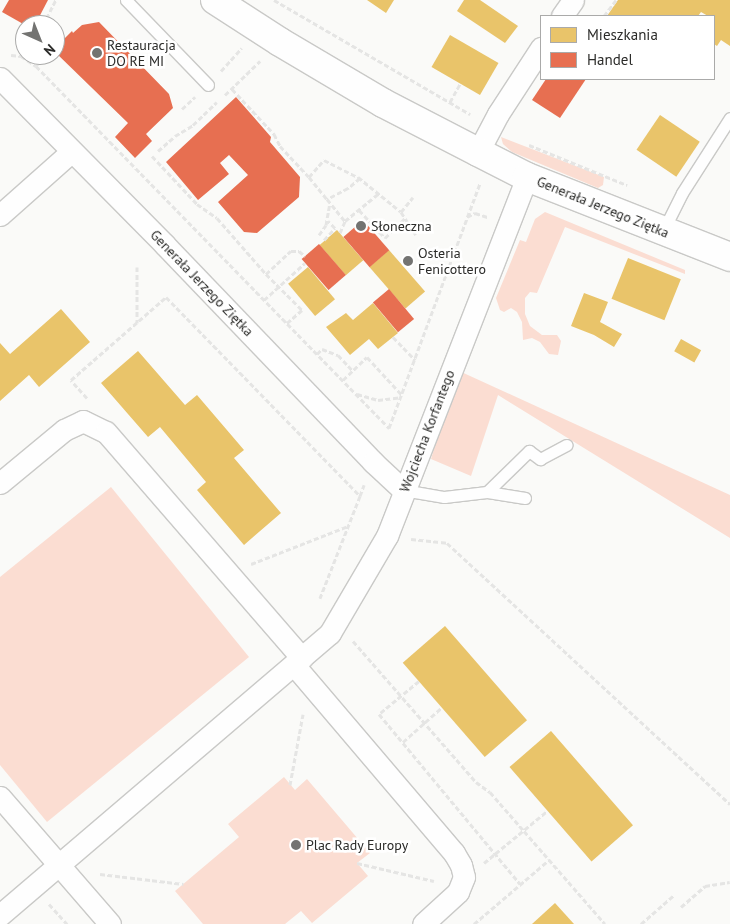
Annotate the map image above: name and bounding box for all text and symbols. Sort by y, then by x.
north arrow [15,15,65,65]
legend [540,15,715,80]
text: Mieszkania [587,25,658,44]
place label: Restauracja DO RE MI [107,37,176,70]
text: N [40,40,59,60]
marker: Restauracja DO RE MI [91,47,103,59]
text: Handel [587,50,633,69]
street label: Generała Jerzego Ziętka [534,173,672,241]
place label: Słoneczna [371,218,432,234]
marker: Słoneczna [355,220,367,232]
street label: Generała Jerzego Ziętka [147,226,257,340]
place label: Osteria Fenicottero [418,245,486,278]
marker: Osteria Fenicottero [402,255,414,267]
street label: Wojciecha Korfantego [396,367,458,495]
place label: Plac Rady Europy [306,837,409,853]
marker: Plac Rady Europy [290,839,302,851]

